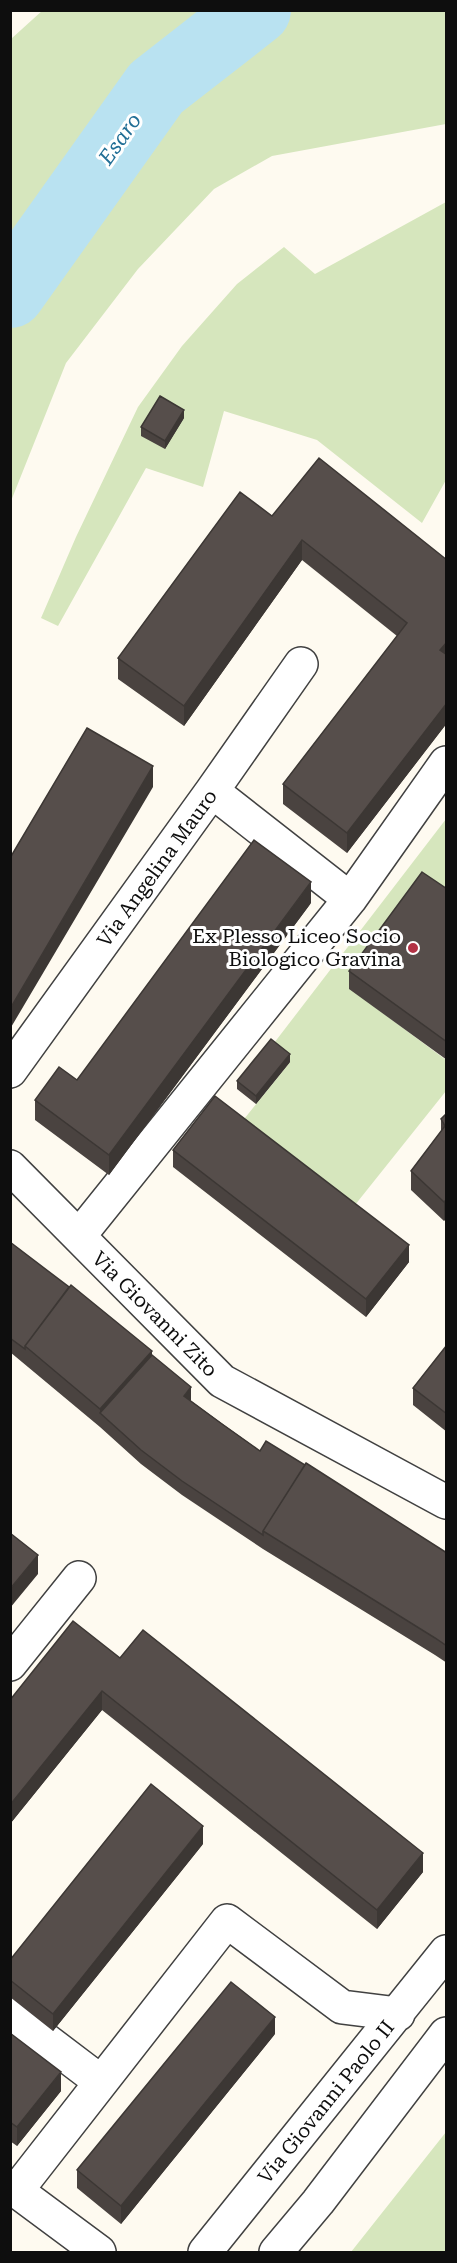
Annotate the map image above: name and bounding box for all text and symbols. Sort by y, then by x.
water label: Esaro [93,109,146,170]
street label: Via Angelina Mauro [92,785,222,951]
place label: Ex Plesso Liceo Socio Biologico Gravina [192,924,401,971]
marker: Ex Plesso Liceo Socio Biologico Gravina [406,941,420,955]
street label: Via Giovanni Zito [87,1246,223,1382]
street label: Via Giovanni Paolo II [253,2016,399,2188]

